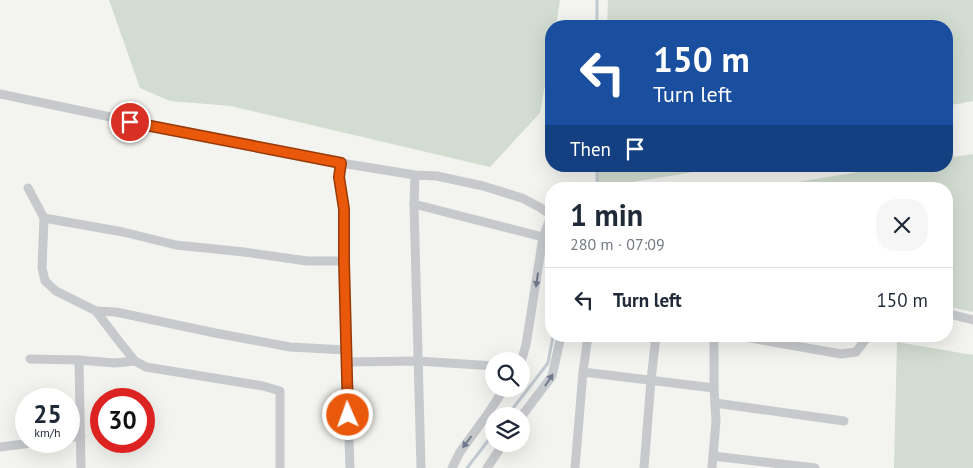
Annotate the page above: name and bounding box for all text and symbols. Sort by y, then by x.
text: 150 m [653,36,750,82]
icon: left [570,40,635,105]
text: Turn left [653,80,732,108]
pin [109,101,151,143]
icon: arrive [116,108,144,136]
icon: arrive [621,135,649,163]
text: Then [570,137,611,161]
text: 1 min [570,195,643,234]
button: close [876,199,928,251]
text: 280 m · 07:09 [570,234,665,254]
one-way arrow [533,272,541,288]
icon: left [570,286,598,314]
text: Turn left [613,288,682,312]
text: 150 m [876,288,928,312]
map controls [485,352,530,452]
button: search [485,352,530,397]
one-way arrow [544,373,553,387]
speed limit sign: 30 [90,388,155,453]
position arrow [321,388,373,440]
text: 25 [33,398,62,430]
button: layers [485,407,530,452]
text: km/h [34,425,61,440]
one-way arrow [462,435,472,449]

